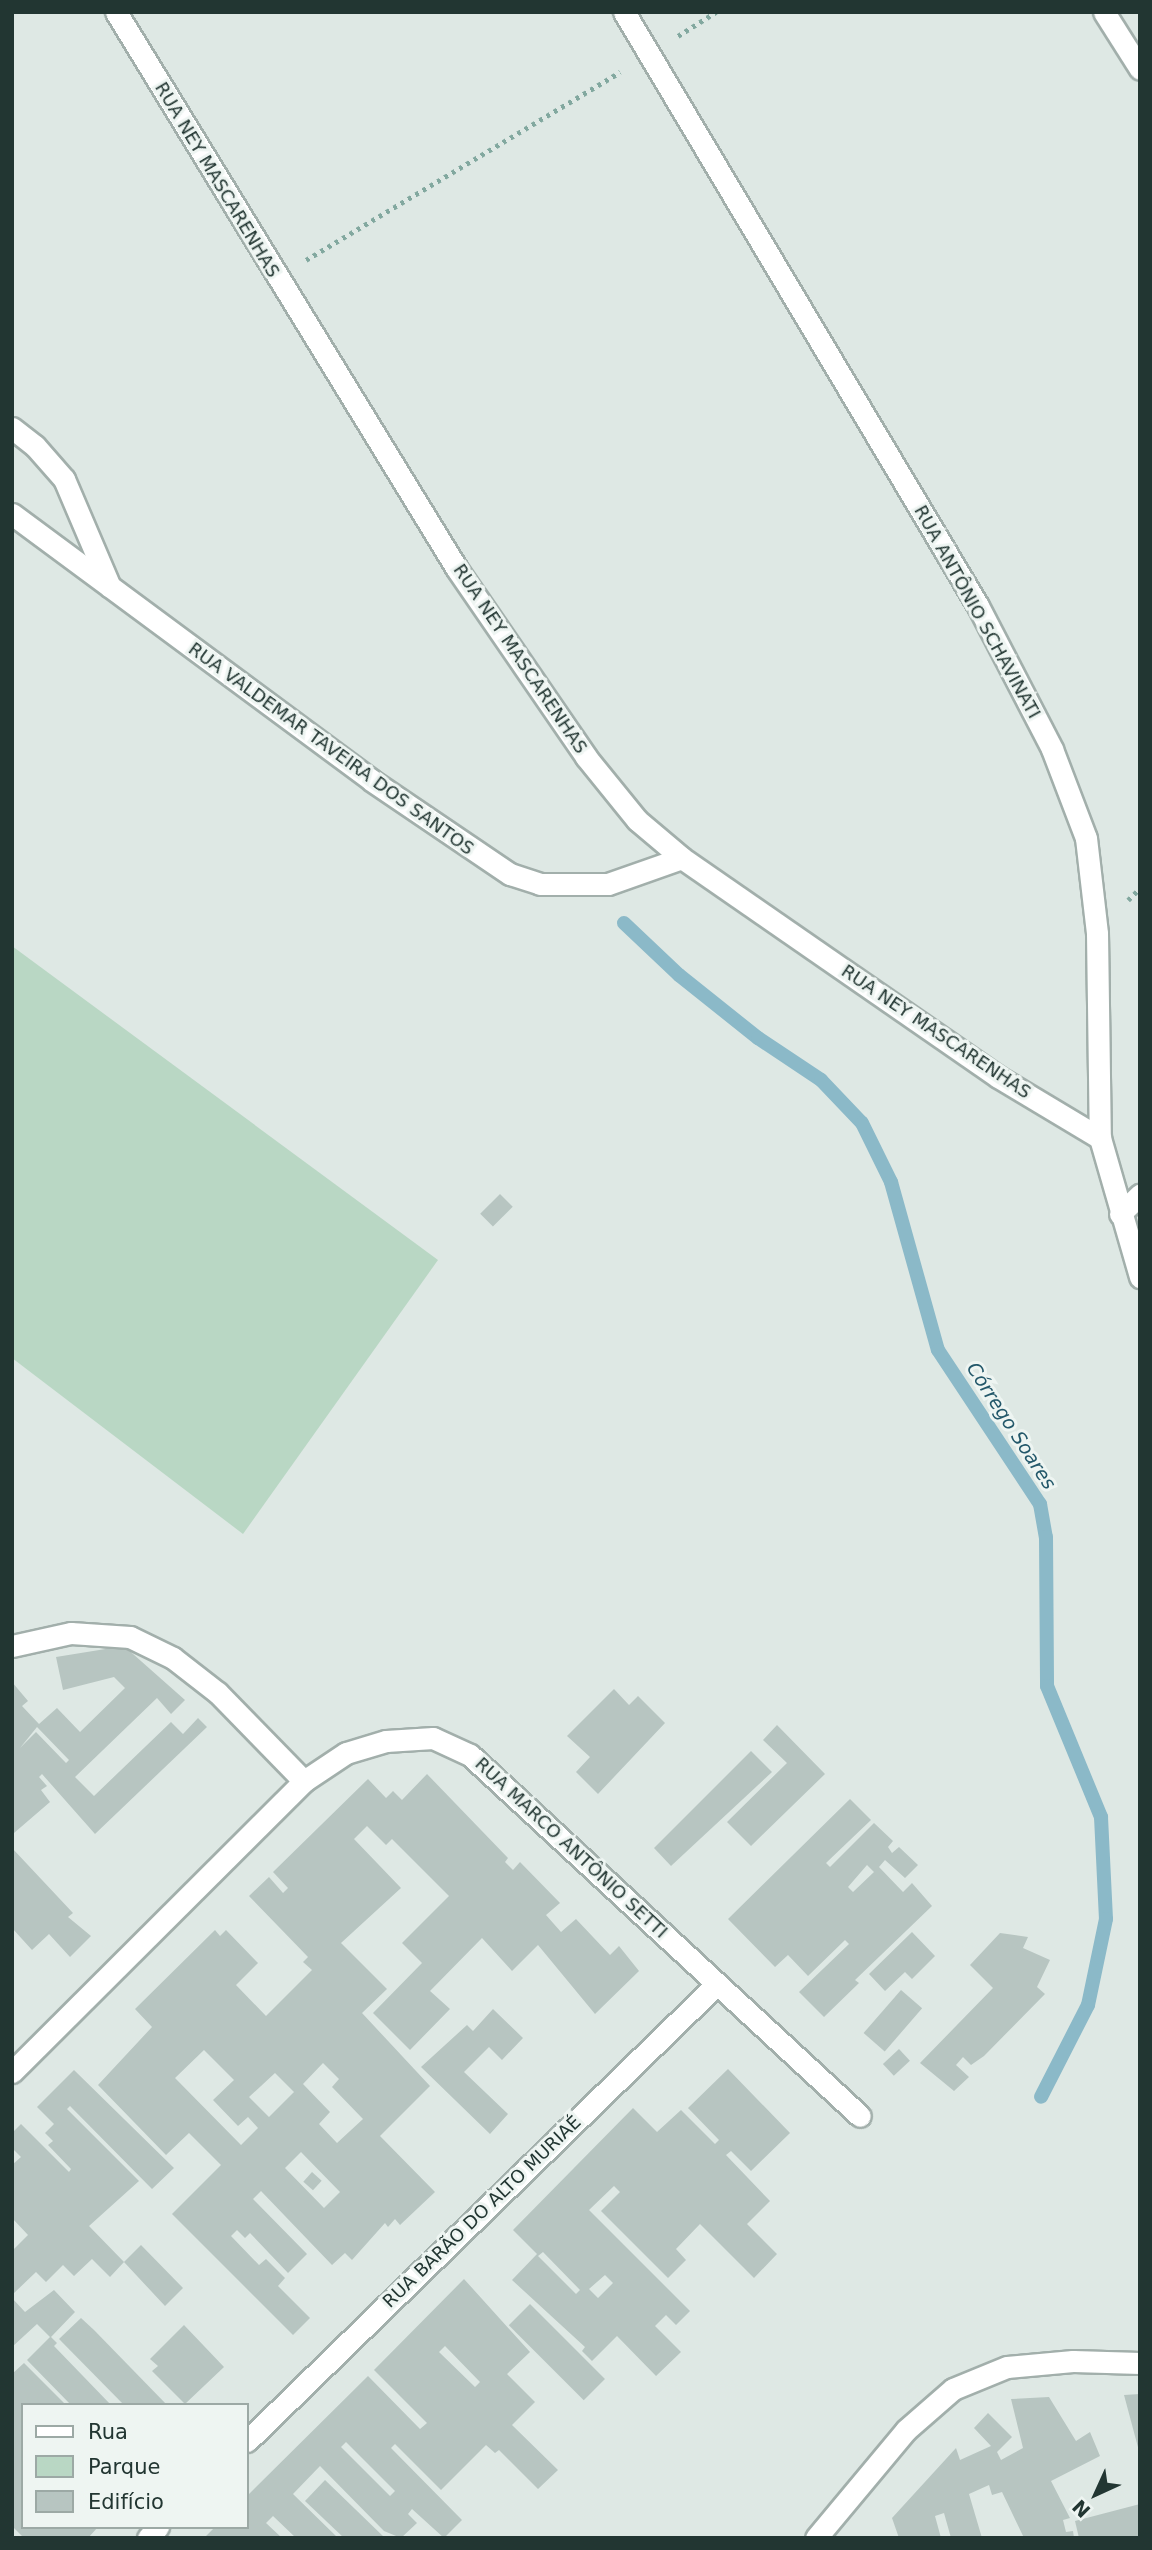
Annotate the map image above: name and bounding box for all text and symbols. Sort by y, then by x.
street label: RUA NEY MASCARENHAS [150,78,284,282]
street label: RUA ANTÔNIO SCHAVINATI [909,502,1045,722]
street label: RUA NEY MASCARENHAS [448,560,592,758]
street label: RUA VALDEMAR TAVEIRA DOS SANTOS [184,638,478,860]
street label: RUA NEY MASCARENHAS [837,960,1035,1104]
water label: Córrego Soares [962,1358,1060,1494]
street label: RUA MARCO ANTÔNIO SETTI [470,1753,672,1943]
street label: RUA BARÃO DO ALTO MURIAÉ [379,2112,585,2312]
legend [21,2403,248,2529]
text: Rua [88,2420,128,2444]
text: Parque [88,2455,160,2479]
north arrow [1061,2459,1131,2529]
text: Edifício [88,2490,164,2514]
text: N [1068,2495,1095,2522]

